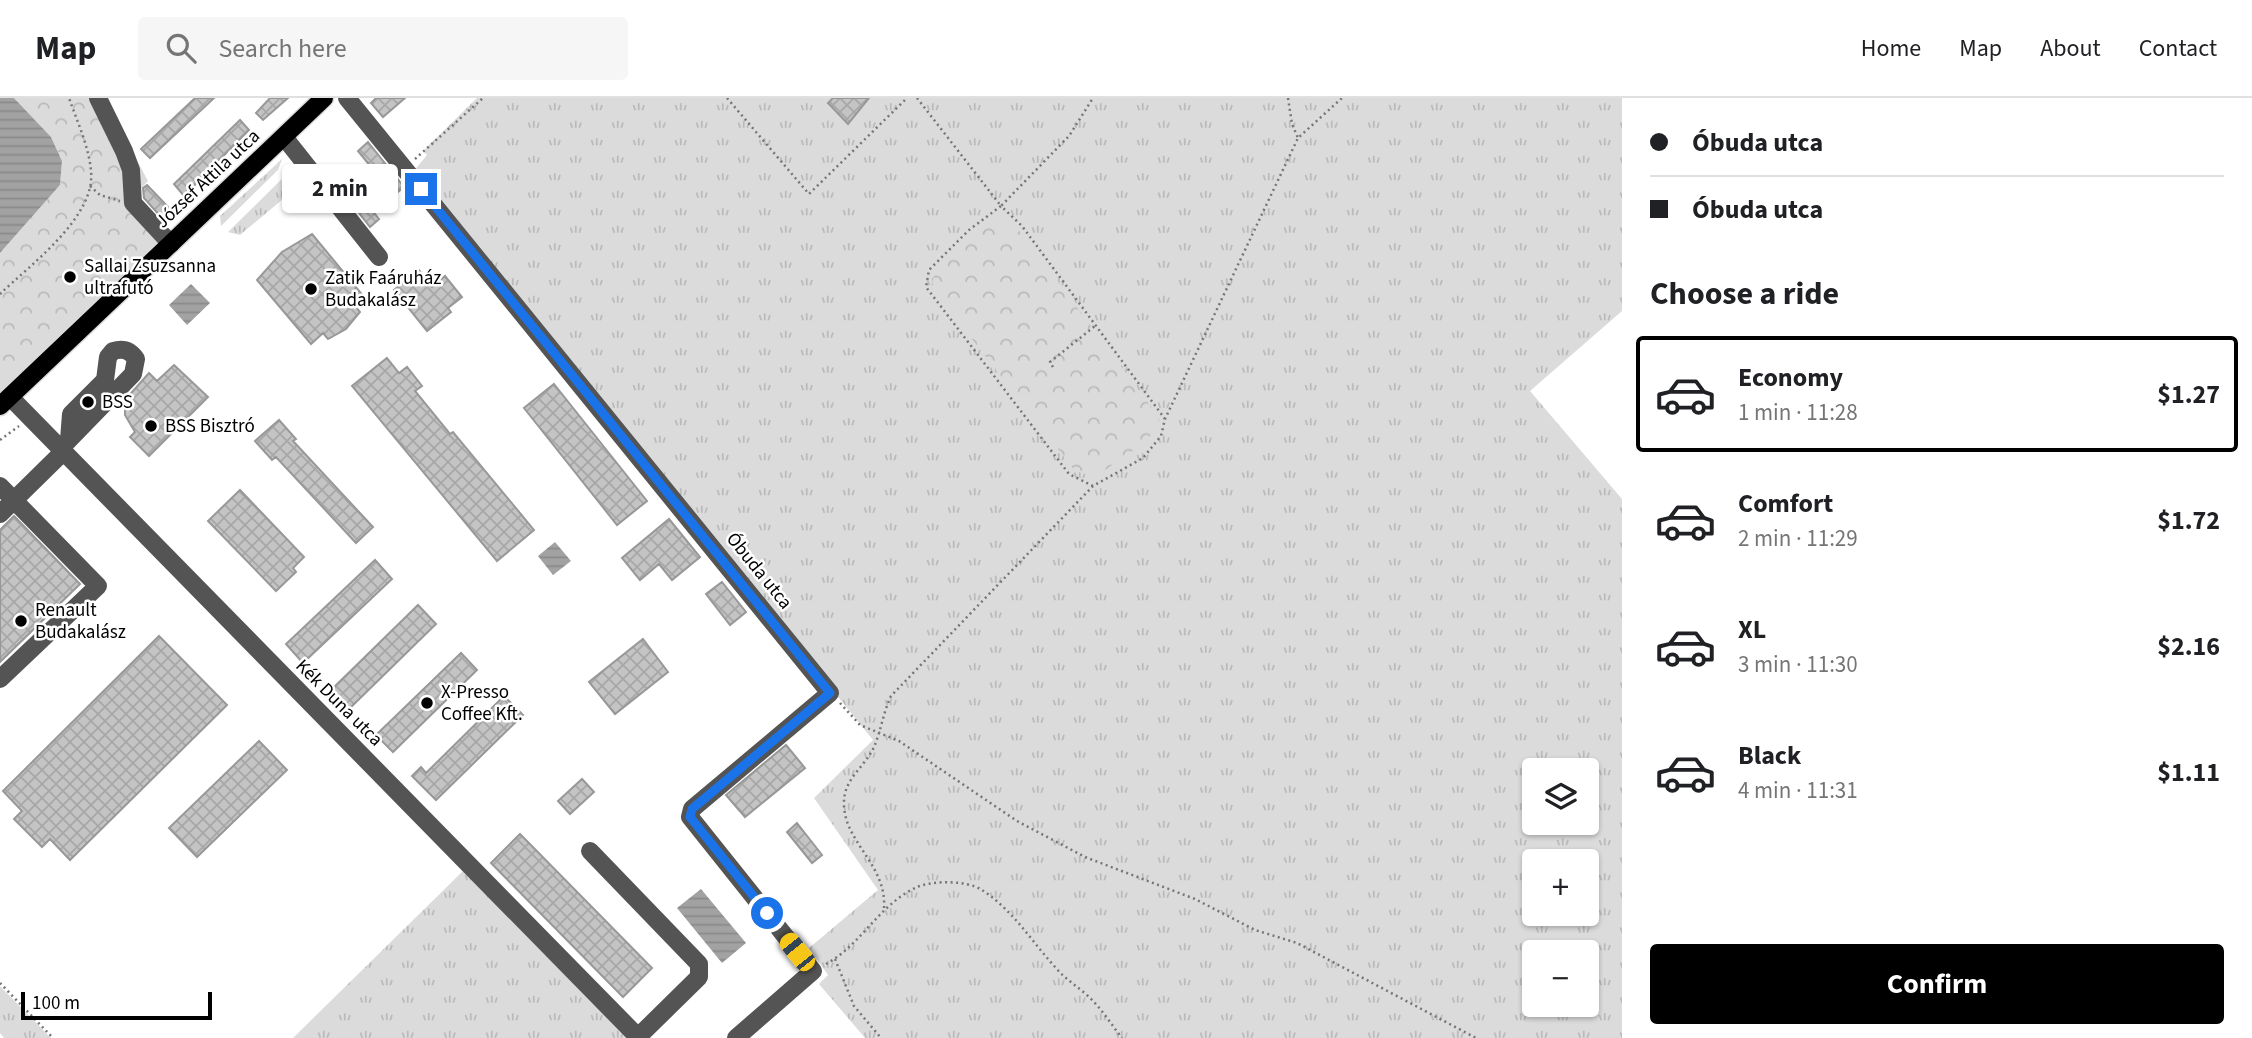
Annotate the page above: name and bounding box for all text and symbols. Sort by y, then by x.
search box [138,17,628,80]
text: Map [35,25,96,72]
icon: search [162,29,200,67]
text: Search here [218,30,347,67]
text: Home [1861,31,1921,66]
text: Map [1959,31,2002,66]
text: About [2040,31,2101,66]
text: Contact [2139,31,2217,66]
street label: József Attila utca [150,123,266,235]
text: Óbuda utca [1692,124,1823,161]
callout: 2 min [281,164,396,214]
text: 2 min [312,172,368,205]
route end [405,173,437,205]
text: Óbuda utca [1692,191,1823,228]
place label: Sallai Zsuzsanna ultrafutó [84,253,216,302]
place label: Zatik Faáruház Budakalász [325,265,441,314]
marker: Sallai Zsuzsanna ultrafutó [62,269,78,285]
text: Choose a ride [1650,271,1839,317]
marker: Zatik Faáruház Budakalász [303,281,319,297]
text: Economy [1738,359,1843,396]
icon: car [1654,363,1717,426]
text: $1.27 [2157,376,2220,413]
place label: BSS [102,389,133,416]
marker: BSS [80,394,96,410]
text: 1 min · 11:28 [1738,396,1858,429]
place label: BSS Bisztró [165,413,255,440]
marker: BSS Bisztró [143,418,159,434]
text: Comfort [1738,485,1833,522]
icon: car [1654,489,1717,552]
text: $1.72 [2157,502,2220,539]
text: 2 min · 11:29 [1738,522,1858,555]
street label: Óbuda utca [720,527,798,615]
place label: Renault Budakalász [35,597,126,646]
text: XL [1738,611,1766,648]
marker: Renault Budakalász [13,613,29,629]
icon: car [1654,615,1717,678]
text: $2.16 [2157,628,2220,665]
text: 3 min · 11:30 [1738,648,1858,681]
street label: Kék Duna utca [289,653,389,753]
place label: X-Presso Coffee Kft. [441,679,523,728]
marker: X-Presso Coffee Kft. [419,695,435,711]
text: Black [1738,737,1801,774]
icon: car [1654,741,1717,804]
text: $1.11 [2157,754,2220,791]
map controls [1522,758,1599,1017]
button: layers [1522,758,1599,835]
text: 4 min · 11:31 [1738,774,1858,807]
button: + [1522,849,1599,926]
route start [751,897,783,929]
car [776,929,819,975]
button: − [1522,940,1599,1017]
button: Confirm [1650,944,2224,1024]
scale bar [21,989,212,1021]
text: 100 m [32,990,80,1017]

